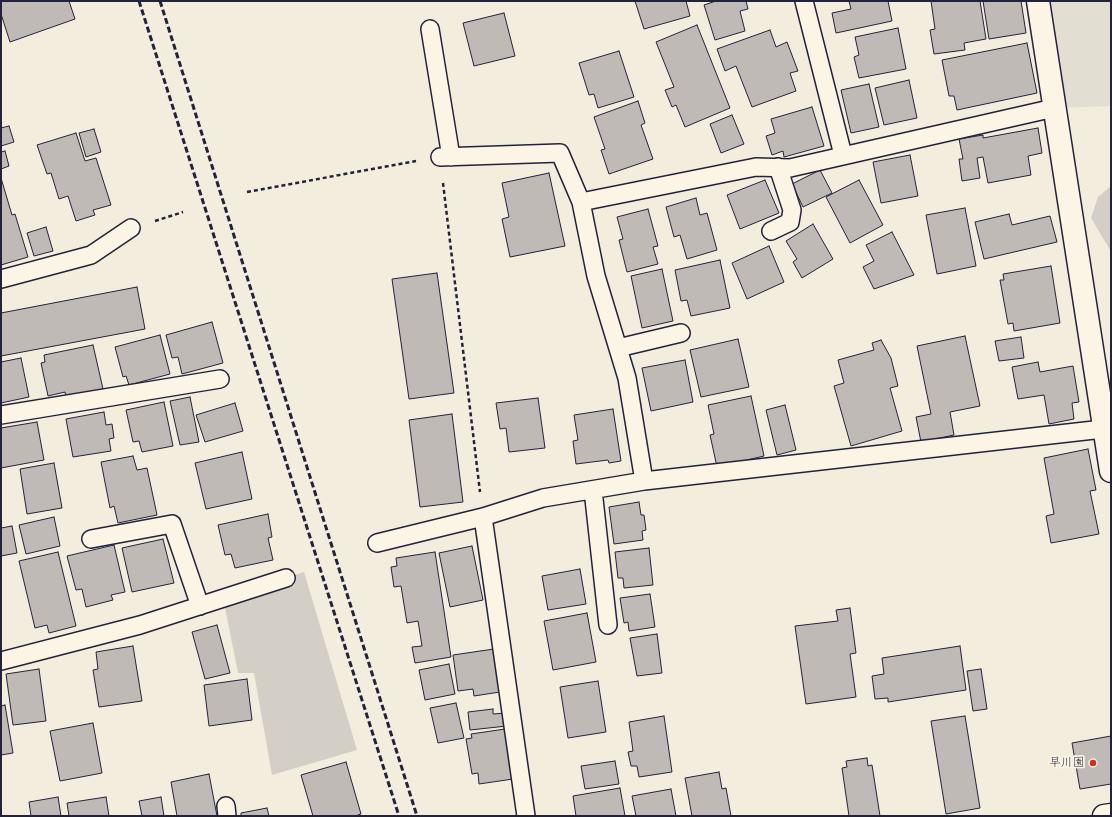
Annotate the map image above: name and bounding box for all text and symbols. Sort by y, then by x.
place label: 早川園 [1049,756,1085,770]
marker: 早川園 [1088,758,1098,768]

